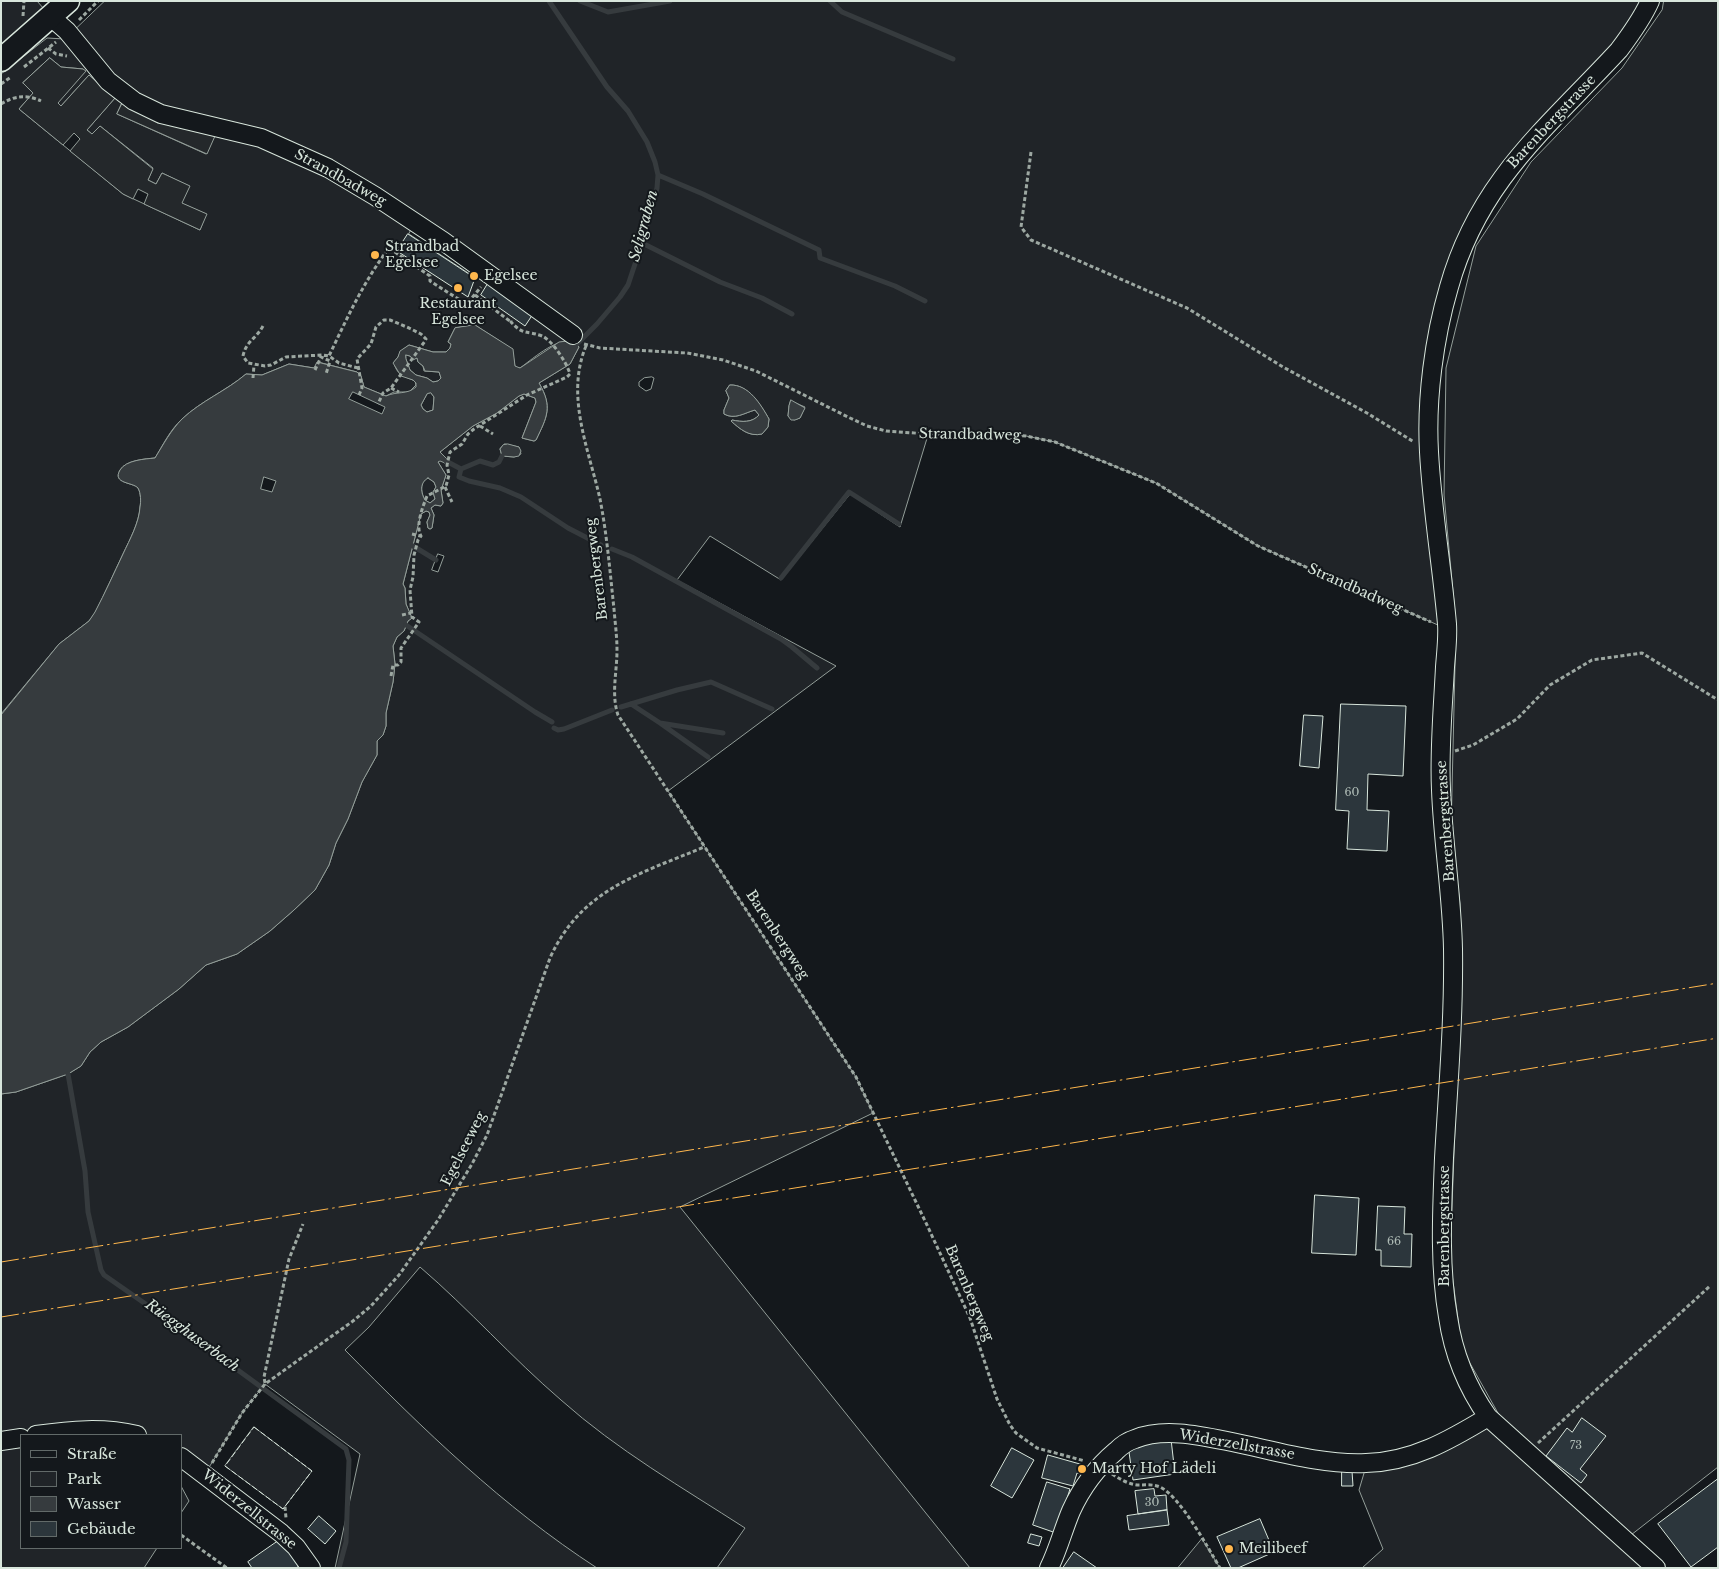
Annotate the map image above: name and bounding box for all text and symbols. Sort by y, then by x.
street label: Barenbergstrasse [1504,72,1600,172]
street label: Strandbadweg [291,146,389,210]
water label: Seligraben [626,188,662,264]
place label: Strandbad Egelsee [385,239,459,272]
marker: Strandbad Egelsee [369,249,381,261]
place label: Egelsee [484,268,537,284]
marker: Egelsee [468,270,480,282]
marker: Restaurant Egelsee [452,282,464,294]
place label: Restaurant Egelsee [419,296,497,328]
street label: Strandbadweg [919,426,1021,444]
street label: Barenbergweg [582,517,612,621]
street label: Strandbadweg [1305,561,1405,617]
street label: Barenbergstrasse [1433,760,1459,882]
house number: 60 [1345,786,1359,800]
street label: Barenbergweg [742,887,812,983]
street label: Egelseeweg [438,1109,490,1189]
street label: Barenbergstrasse [1437,1165,1453,1287]
house number: 66 [1387,1235,1401,1249]
street label: Barenbergweg [941,1242,997,1344]
water label: Rüegghuserbach [141,1296,243,1376]
street label: Widerzellstrasse [1178,1427,1296,1463]
legend [20,1434,182,1549]
house number: 73 [1570,1439,1582,1453]
text: Straße [67,1444,117,1463]
place label: Marty Hof Lädeli [1092,1461,1216,1477]
marker: Marty Hof Lädeli [1076,1463,1088,1475]
street label: Widerzellstrasse [198,1467,300,1553]
text: Park [67,1469,102,1488]
text: Wasser [67,1494,121,1513]
house number: 30 [1145,1496,1159,1510]
text: Gebäude [67,1519,136,1538]
place label: Meilibeef [1239,1541,1307,1557]
marker: Meilibeef [1223,1543,1235,1555]

